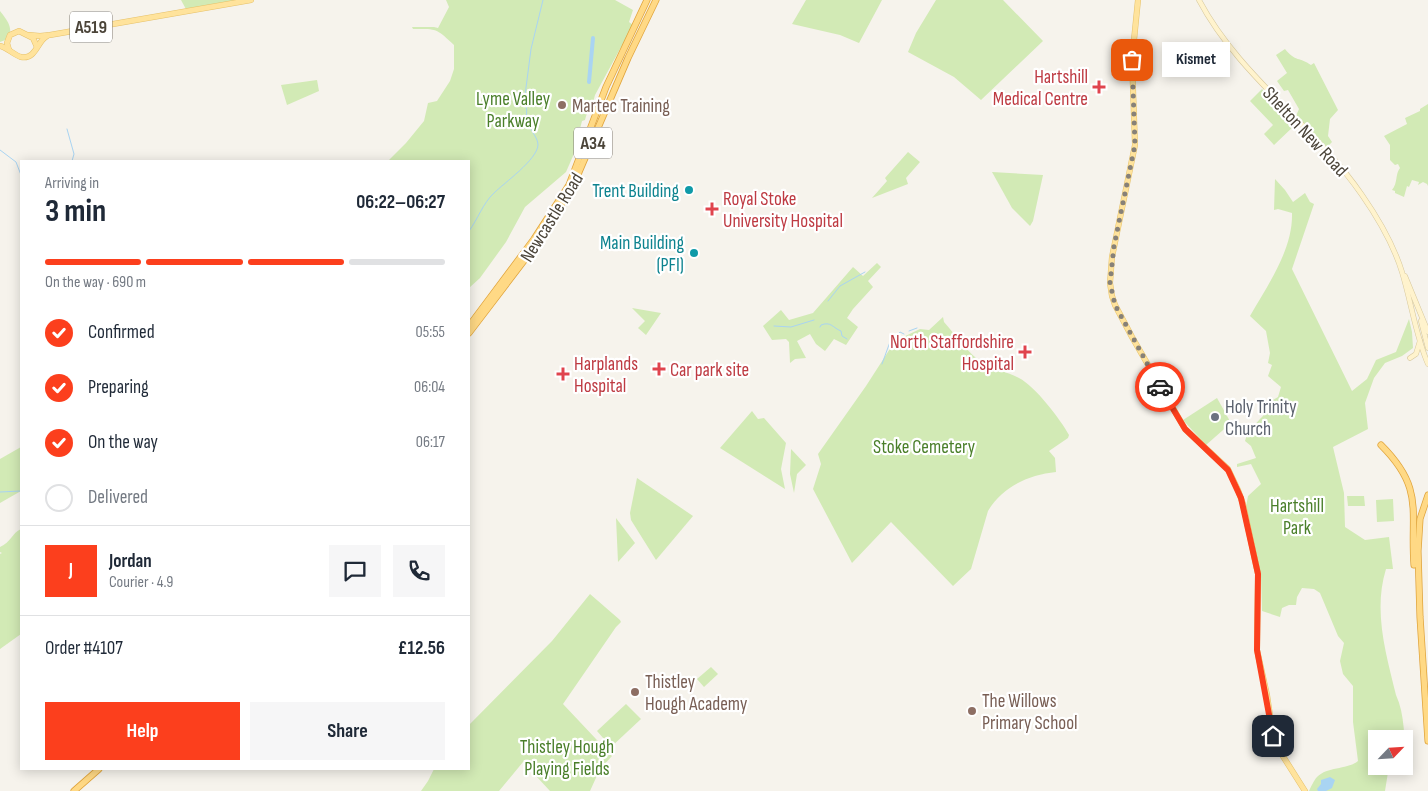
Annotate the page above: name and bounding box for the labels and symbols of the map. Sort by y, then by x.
road number: A519 [70,12,112,42]
pin [1111,39,1153,81]
callout: Kismet [1162,42,1230,78]
place label: Hartshill Medical Centre [993,66,1088,111]
marker: Hartshill Medical Centre [1092,80,1106,94]
street label: Shelton New Road [1257,82,1352,182]
park label: Lyme Valley Parkway [476,88,551,133]
place label: Martec Training [572,95,670,118]
marker: Martec Training [556,99,568,111]
road number: A34 [574,128,612,158]
street label: Newcastle Road [516,169,589,267]
place label: Trent Building [592,180,679,203]
marker: Trent Building [683,184,695,196]
place label: Royal Stoke University Hospital [723,188,843,233]
marker: Royal Stoke University Hospital [705,202,719,216]
place label: Main Building (PFI) [600,232,684,277]
marker: Main Building (PFI) [688,247,700,259]
place label: North Staffordshire Hospital [890,331,1014,376]
marker: North Staffordshire Hospital [1018,345,1032,359]
place label: Harplands Hospital [574,353,638,398]
place label: Car park site [670,359,749,382]
marker: Car park site [652,362,666,376]
courier [1135,362,1185,412]
marker: Harplands Hospital [556,367,570,381]
place label: Holy Trinity Church [1225,396,1297,441]
marker: Holy Trinity Church [1209,411,1221,423]
park label: Stoke Cemetery [873,436,976,459]
park label: Hartshill Park [1270,495,1324,540]
place label: Thistley Hough Academy [645,671,748,716]
marker: Thistley Hough Academy [629,686,641,698]
place label: The Willows Primary School [982,690,1078,735]
marker: The Willows Primary School [966,705,978,717]
pin [1252,715,1294,757]
north arrow [1368,730,1412,775]
park label: Thistley Hough Playing Fields [520,736,614,781]

